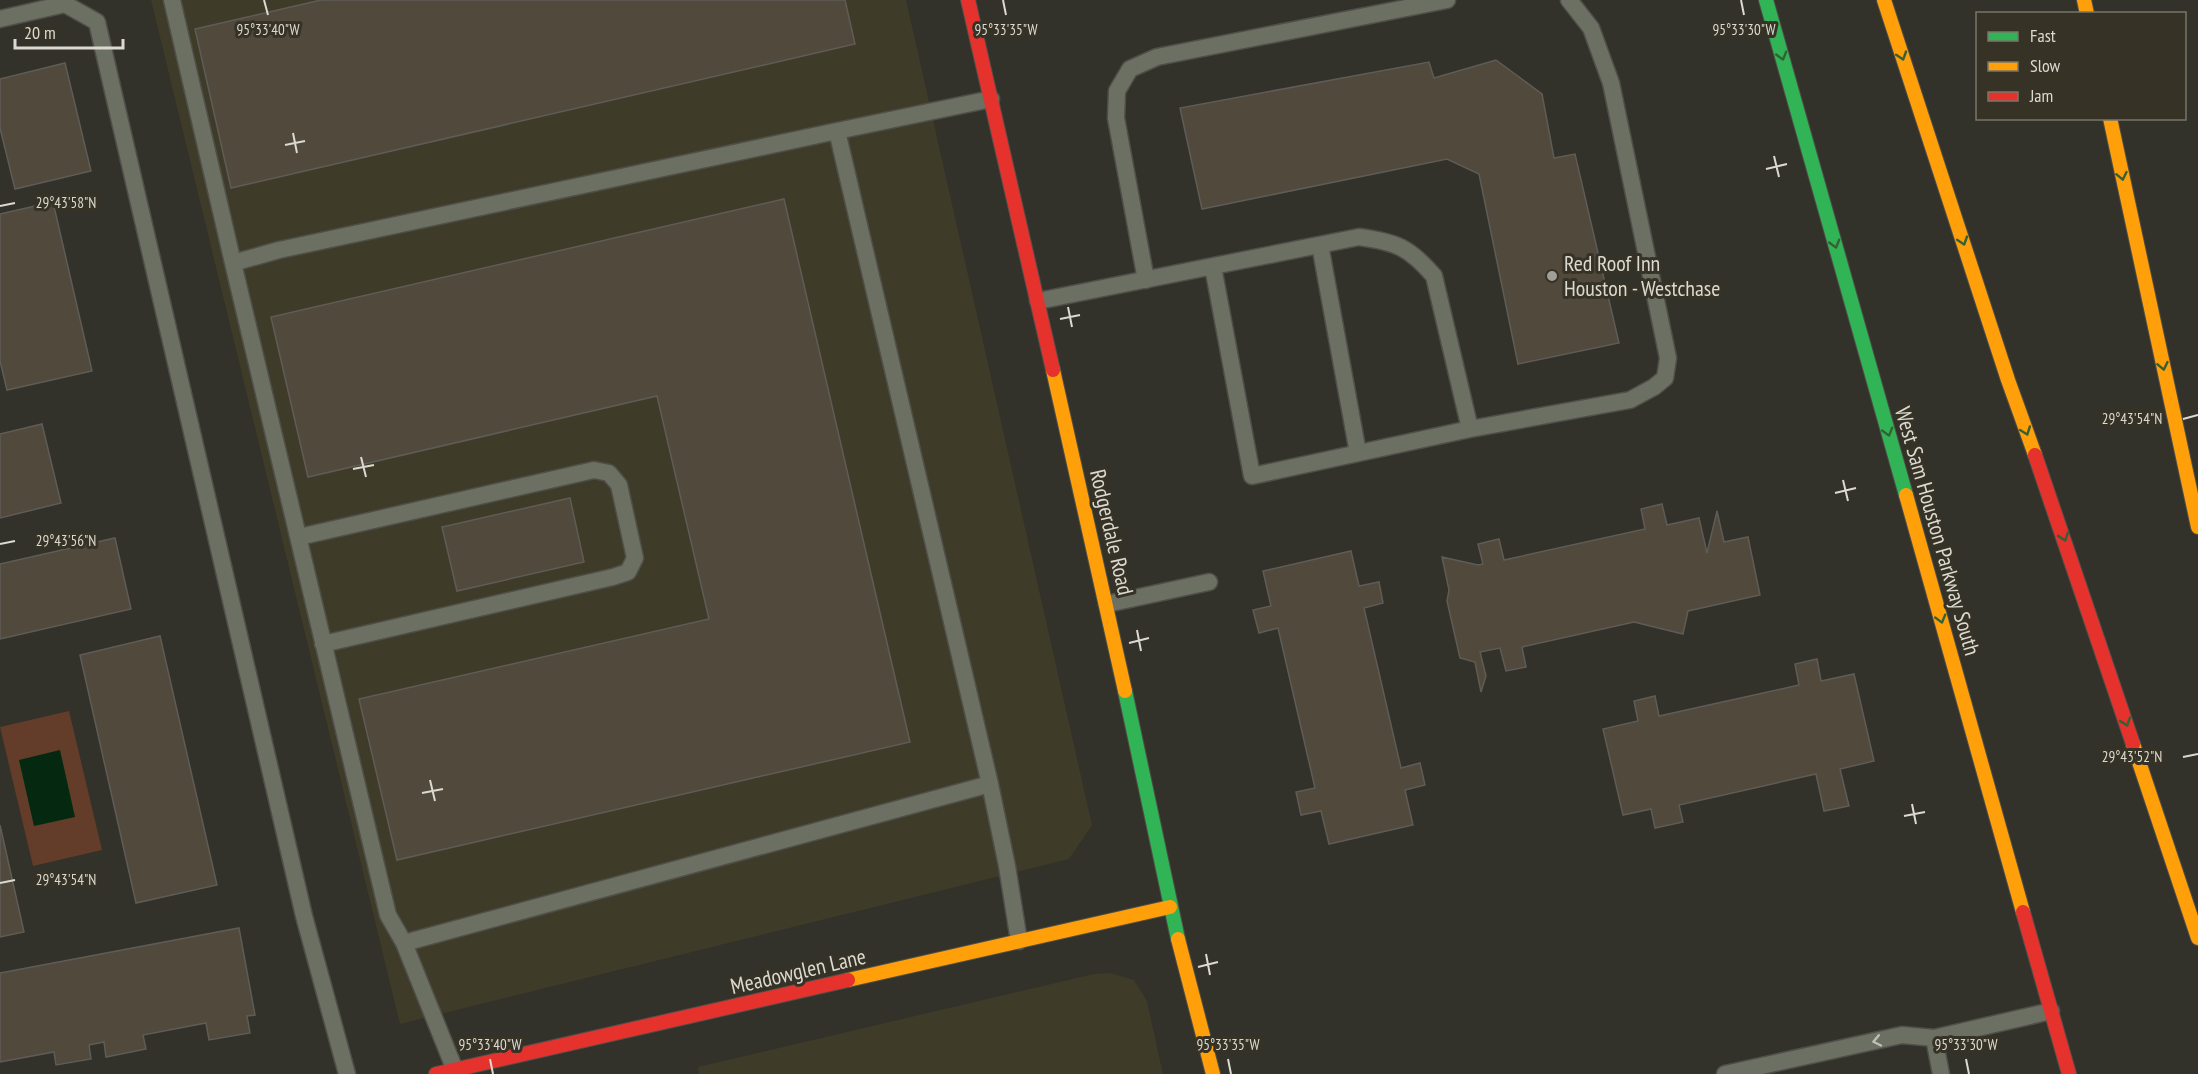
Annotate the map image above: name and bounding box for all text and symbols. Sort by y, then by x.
scale bar [15,12,123,50]
legend [1976,12,2186,120]
text: 95°33'40"W [236,20,300,39]
text: 95°33'35"W [974,20,1038,39]
text: 95°33'30"W [1712,20,1776,39]
text: 20 m [24,21,56,44]
text: Fast [2030,24,2056,47]
one-way arrow [1775,50,1787,61]
one-way arrow [1895,50,1908,61]
text: Slow [2030,54,2061,77]
text: Jam [2029,84,2053,107]
one-way arrow [2115,170,2128,180]
text: 29°43'58"N [36,193,96,212]
one-way arrow [1955,235,1968,246]
one-way arrow [1828,238,1840,249]
place label: Red Roof Inn Houston - Westchase [1564,249,1720,302]
marker: Red Roof Inn Houston - Westchase [1545,269,1559,283]
one-way arrow [2156,361,2169,371]
street label: West Sam Houston Parkway South [1889,403,1987,659]
text: 29°43'54"N [2102,409,2162,428]
one-way arrow [2019,425,2032,436]
one-way arrow [1881,426,1893,437]
street label: Rodgerdale Road [1084,466,1140,598]
text: 29°43'56"N [36,531,96,550]
one-way arrow [2056,531,2069,542]
one-way arrow [1934,613,1946,624]
one-way arrow [2118,716,2131,727]
text: 29°43'52"N [2102,747,2162,766]
text: 29°43'54"N [36,870,96,889]
street label: Meadowglen Lane [728,942,868,1000]
one-way arrow [1872,1034,1882,1047]
text: 95°33'40"W [458,1035,522,1054]
text: 95°33'35"W [1196,1035,1260,1054]
text: 95°33'30"W [1934,1035,1998,1054]

